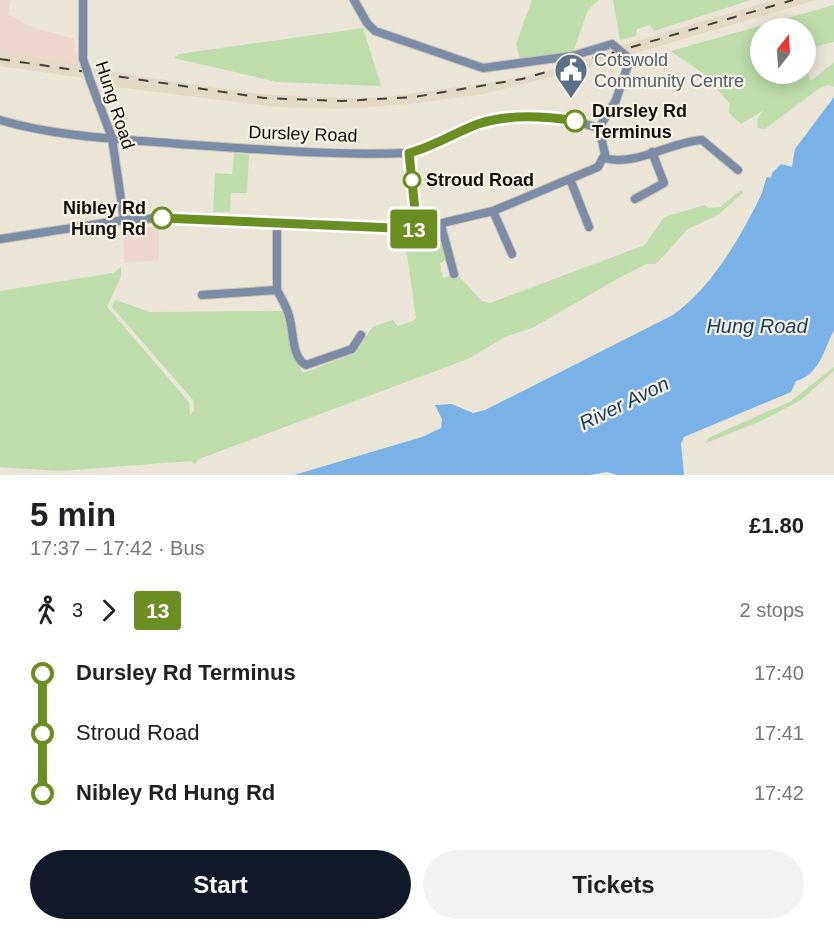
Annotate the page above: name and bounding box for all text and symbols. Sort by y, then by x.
north arrow [750,18,816,84]
map controls [750,18,816,84]
place label: Cotswold Community Centre [594,50,744,91]
public building icon: Cotswold Community Centre [553,52,589,99]
street label: Hung Road [91,59,139,151]
place label: Dursley Rd Terminus [592,101,687,142]
marker: Dursley Rd Terminus [564,110,586,132]
street label: Dursley Road [248,122,358,146]
place label: Stroud Road [426,170,534,190]
marker: Stroud Road [403,171,421,189]
place label: Nibley Rd Hung Rd [63,198,146,239]
marker: Nibley Rd Hung Rd [151,207,173,229]
line badge: 13 [387,210,441,248]
text: 13 [402,218,426,241]
water label: Hung Road [706,315,808,337]
water label: River Avon [576,372,672,434]
text: 5 min [30,496,116,533]
text: £1.80 [749,513,804,538]
text: 17:37 – 17:42 · Bus [30,537,205,559]
icon: walk [30,594,63,627]
icon: forward [92,594,125,627]
text: 3 [72,599,83,621]
text: 13 [146,599,169,622]
text: 2 stops [740,599,804,621]
text: Dursley Rd Terminus [76,660,296,685]
text: 17:40 [754,662,804,684]
text: Stroud Road [76,720,200,745]
text: 17:41 [754,722,804,744]
text: Nibley Rd Hung Rd [76,780,275,805]
text: 17:42 [754,782,804,804]
button: Start [30,850,411,919]
button: Tickets [423,850,804,919]

